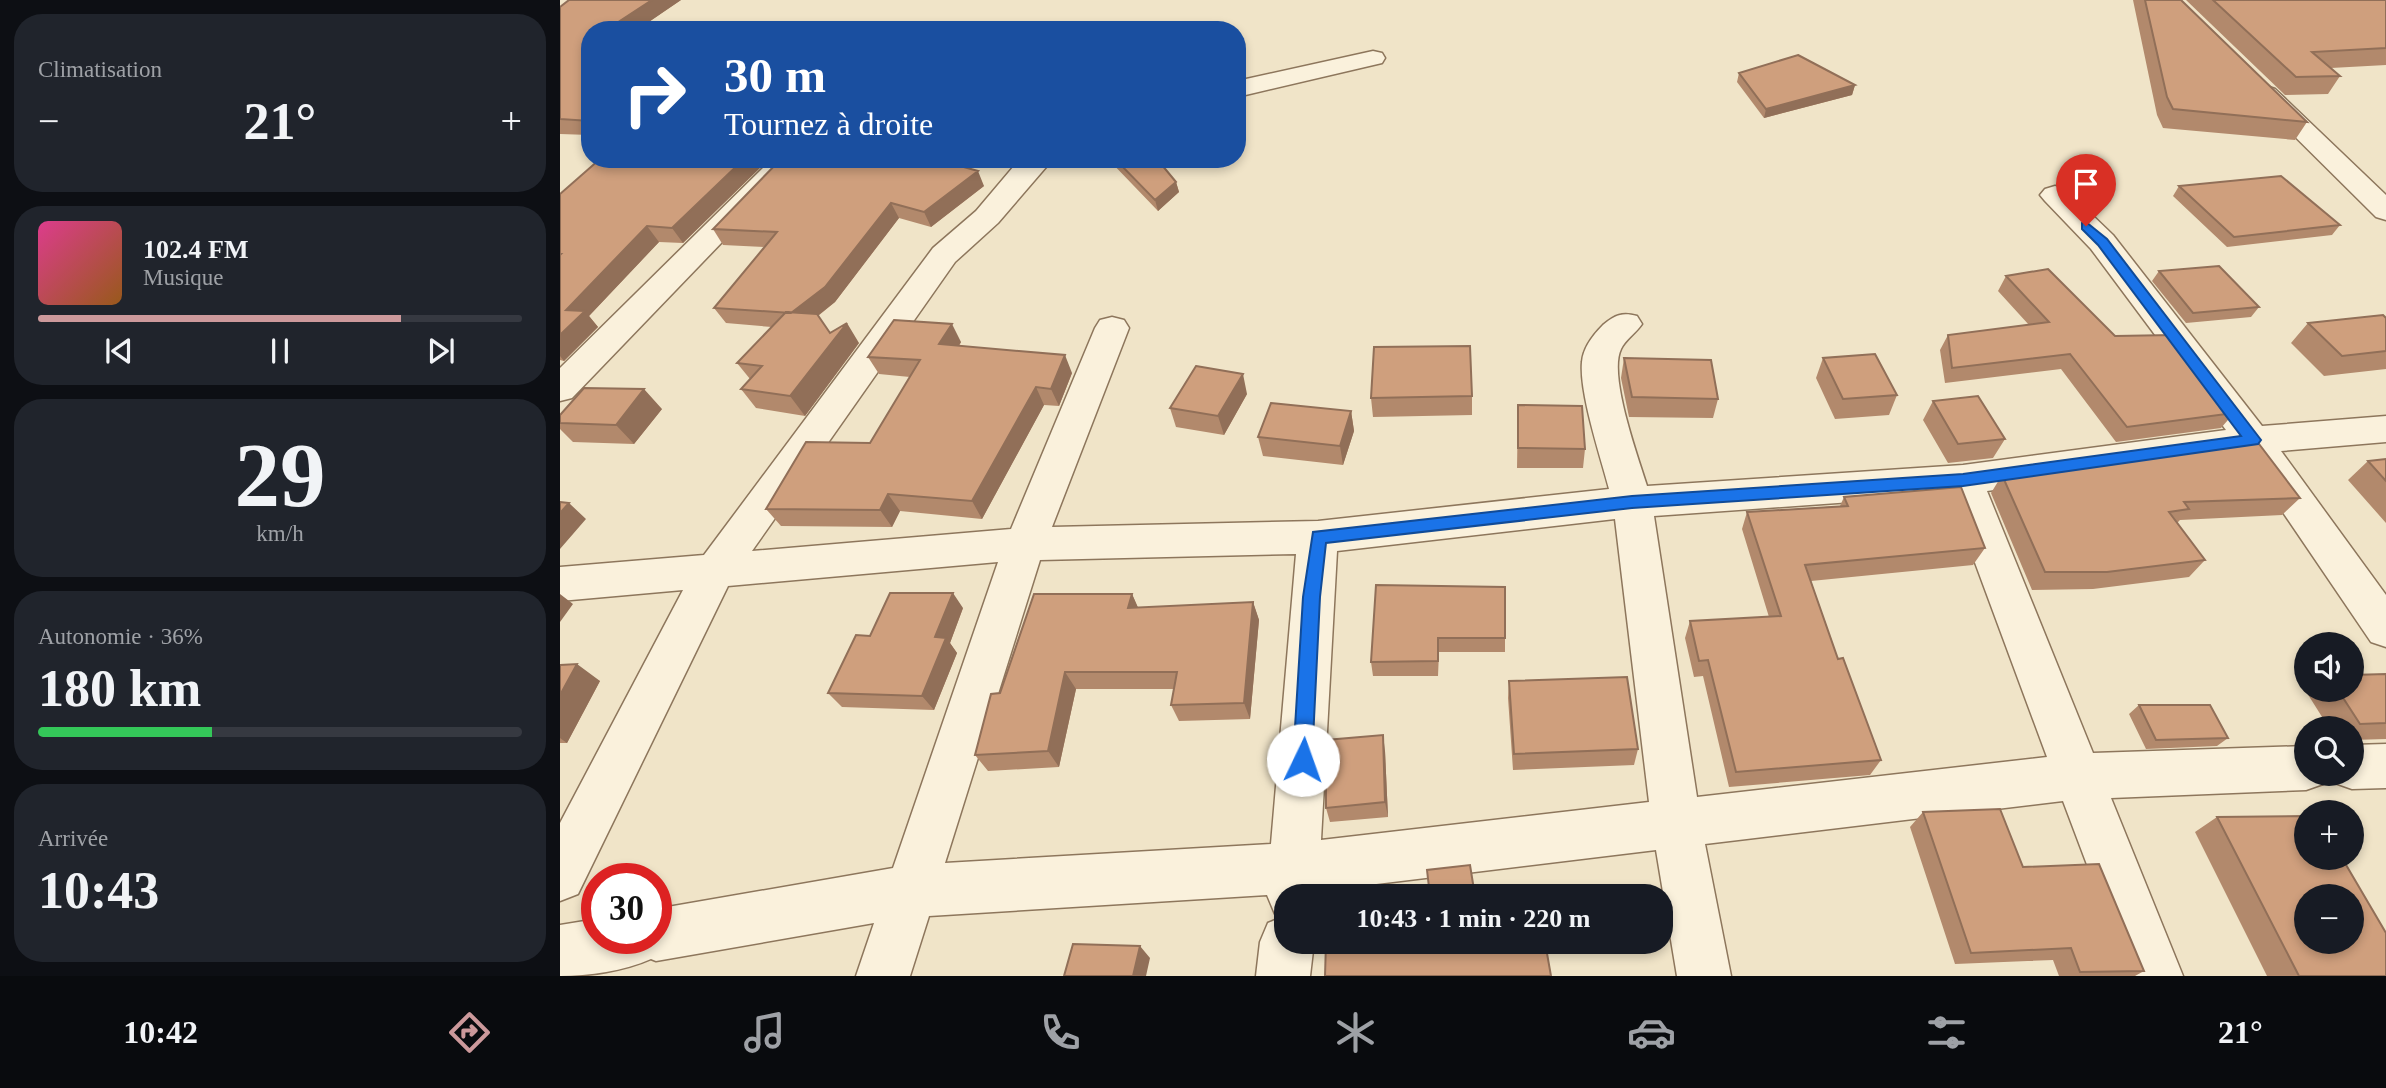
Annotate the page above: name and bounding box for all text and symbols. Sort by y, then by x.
text: 30 m [724,48,826,103]
icon: right [609,49,700,140]
text: Climatisation [38,57,162,82]
text: 21° [244,93,316,150]
text: − [38,100,59,142]
text: + [501,100,522,142]
text: Tournez à droite [724,106,933,142]
pin [2056,154,2116,226]
icon: arrive [2067,165,2105,203]
text: 102.4 FM [143,235,248,264]
text: Musique [143,265,224,290]
icon: previous [100,332,138,370]
icon: pause [261,332,299,370]
icon: next [422,332,460,370]
text: 29 [235,425,326,526]
text: km/h [256,521,304,546]
text: Autonomie · 36% [38,624,203,649]
map controls [2294,632,2364,954]
button: sound [2294,632,2364,702]
text: 180 km [38,660,201,717]
button: search [2294,716,2364,786]
position arrow [1266,723,1340,797]
button: + [2294,800,2364,870]
text: Arrivée [38,826,108,851]
text: 10:43 [38,862,159,919]
speed limit sign: 30 [581,863,672,954]
button: − [2294,884,2364,954]
text: 10:43 · 1 min · 220 m [1357,904,1591,933]
icon: directions [445,1008,494,1057]
icon: music [740,1008,789,1057]
icon: phone [1036,1008,1085,1057]
icon: climate [1331,1008,1380,1057]
icon: car [1627,1008,1676,1057]
icon: filters [1922,1008,1971,1057]
text: 10:42 [123,1014,198,1050]
text: 21° [2218,1014,2263,1050]

